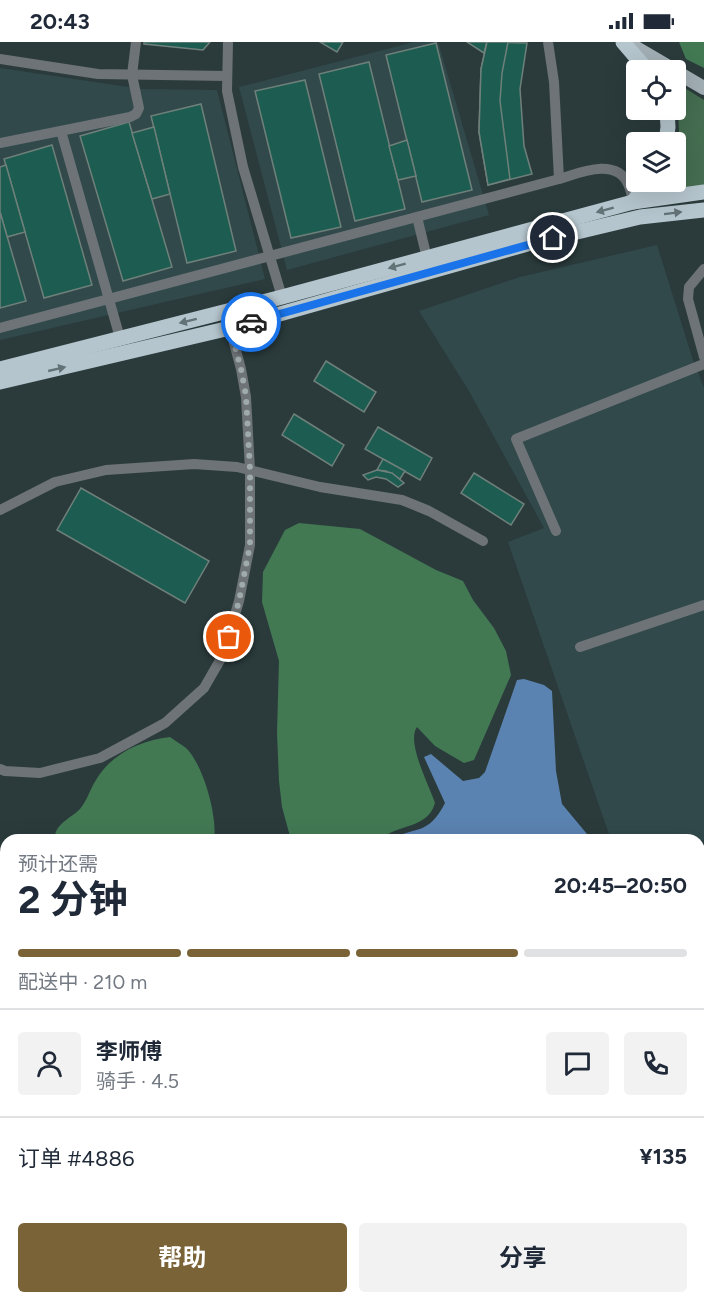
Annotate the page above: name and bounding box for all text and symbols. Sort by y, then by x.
text: 20:43 [30,8,90,35]
map controls [626,60,686,192]
button: locate [626,60,686,120]
button: layers [626,132,686,192]
one-way arrow [596,206,614,215]
one-way arrow [664,209,683,218]
pin [527,212,578,263]
icon: home [536,221,569,254]
one-way arrow [388,262,406,271]
courier [221,292,281,352]
icon: car [235,306,268,339]
one-way arrow [179,316,197,326]
one-way arrow [48,363,66,373]
pin [203,611,254,662]
icon: bag [212,620,245,653]
text: 预计还需 [18,852,98,876]
text: 20:45–20:50 [554,872,687,899]
text: 2 分钟 [18,876,128,923]
text: 配送中 · 210 m [18,970,147,994]
button: person [18,1032,81,1095]
button: chat [546,1032,609,1095]
button: phone [624,1032,687,1095]
text: 李师傅 [96,1038,162,1065]
text: 骑手 · 4.5 [96,1069,179,1093]
text: ¥135 [640,1143,687,1170]
text: 订单 #4886 [18,1145,134,1172]
button: 帮助 [18,1223,347,1292]
button: 分享 [359,1223,687,1292]

